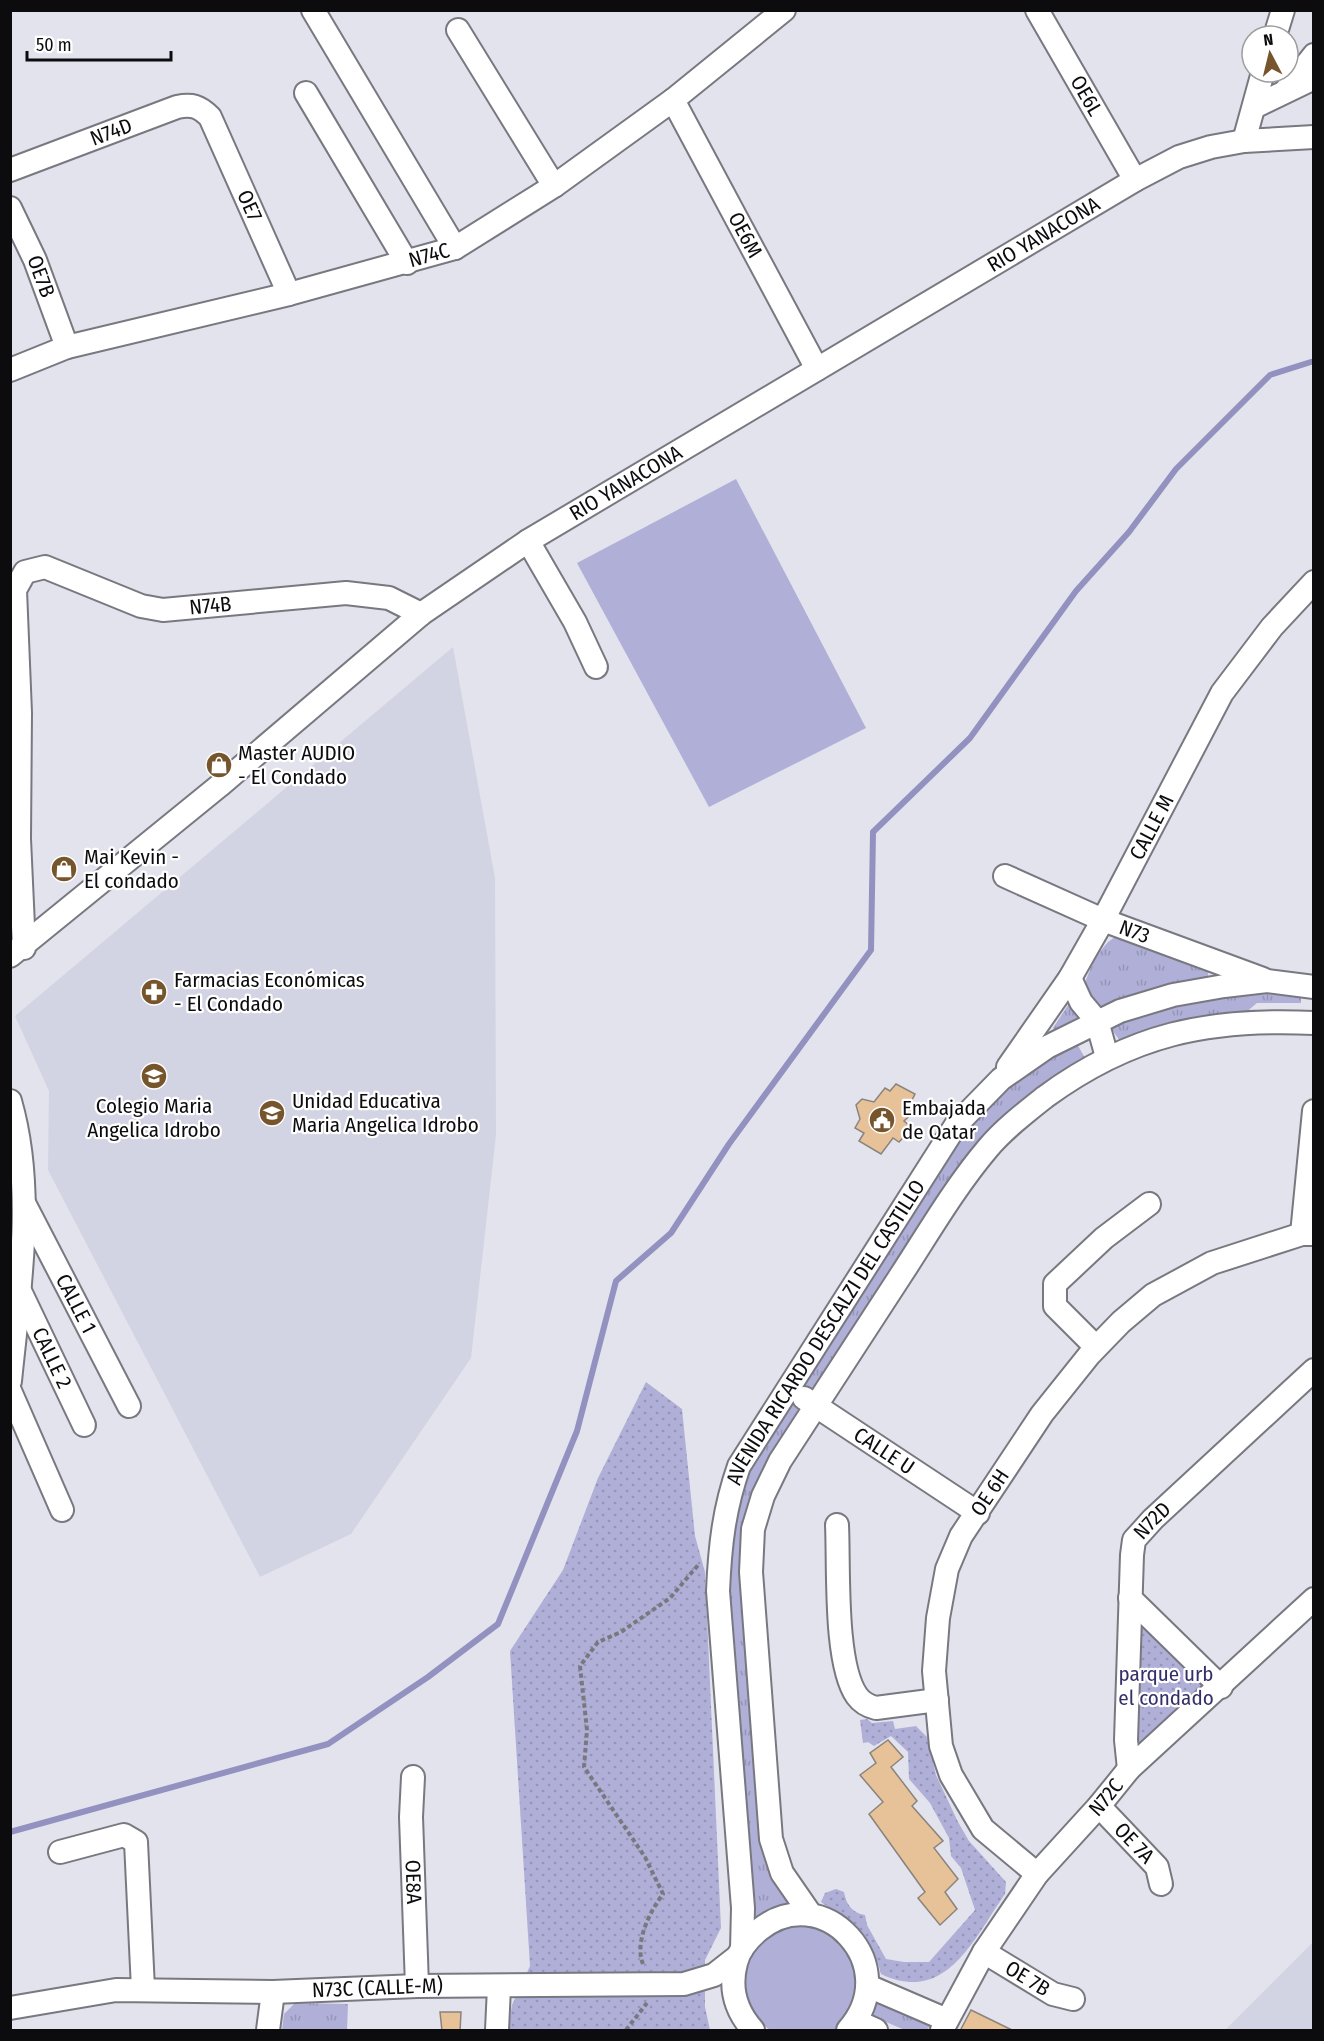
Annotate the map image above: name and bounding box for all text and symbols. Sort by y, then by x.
scale bar [27,24,171,62]
north arrow [1240,24,1300,84]
text: N [1262,30,1274,50]
text: 50 m [36,34,72,56]
street label: OE6L [1065,71,1109,121]
street label: N74D [86,112,136,152]
street label: OE7 [231,186,268,225]
street label: RIO YANACONA [982,191,1104,278]
street label: OE6M [722,208,768,262]
street label: N74C [406,237,453,273]
street label: OE7B [21,252,61,301]
street label: RIO YANACONA [565,439,687,526]
street label: N74B [188,591,233,620]
place label: Master AUDIO - El Condado [238,740,355,790]
shop icon: Master AUDIO - El Condado [204,750,234,780]
street label: CALLE M [1124,790,1179,864]
place label: Mai Kevin - El condado [84,844,179,894]
shop icon: Mai Kevin - El condado [49,854,79,884]
street label: N73 [1116,914,1153,949]
place label: Farmacias Económicas - El Condado [174,967,365,1017]
pharmacy icon: Farmacias Económicas - El Condado [139,977,169,1007]
school or university icon: Colegio Maria Angelica Idrobo [139,1061,169,1091]
place label: Unidad Educativa Maria Angelica Idrobo [292,1088,479,1138]
place label: Colegio Maria Angelica Idrobo [87,1093,221,1143]
place label: Embajada de Qatar [902,1095,986,1145]
school or university icon: Unidad Educativa Maria Angelica Idrobo [257,1098,287,1128]
public building icon: Embajada de Qatar [867,1105,897,1135]
street label: AVENIDA RICARDO DESCALZI DEL CASTILLO [721,1175,931,1488]
street label: CALLE 1 [50,1269,102,1338]
street label: CALLE 2 [26,1323,78,1392]
street label: CALLE U [849,1421,919,1480]
street label: OE 6H [965,1464,1015,1521]
street label: N72D [1128,1496,1176,1545]
park label: parque urb el condado [1118,1661,1214,1711]
street label: N72C [1083,1773,1129,1822]
street label: OE 7A [1109,1817,1160,1869]
street label: OE8A [400,1859,427,1905]
street label: OE 7B [1000,1955,1055,2002]
street label: N73C (CALLE-M) [311,1973,443,2003]

